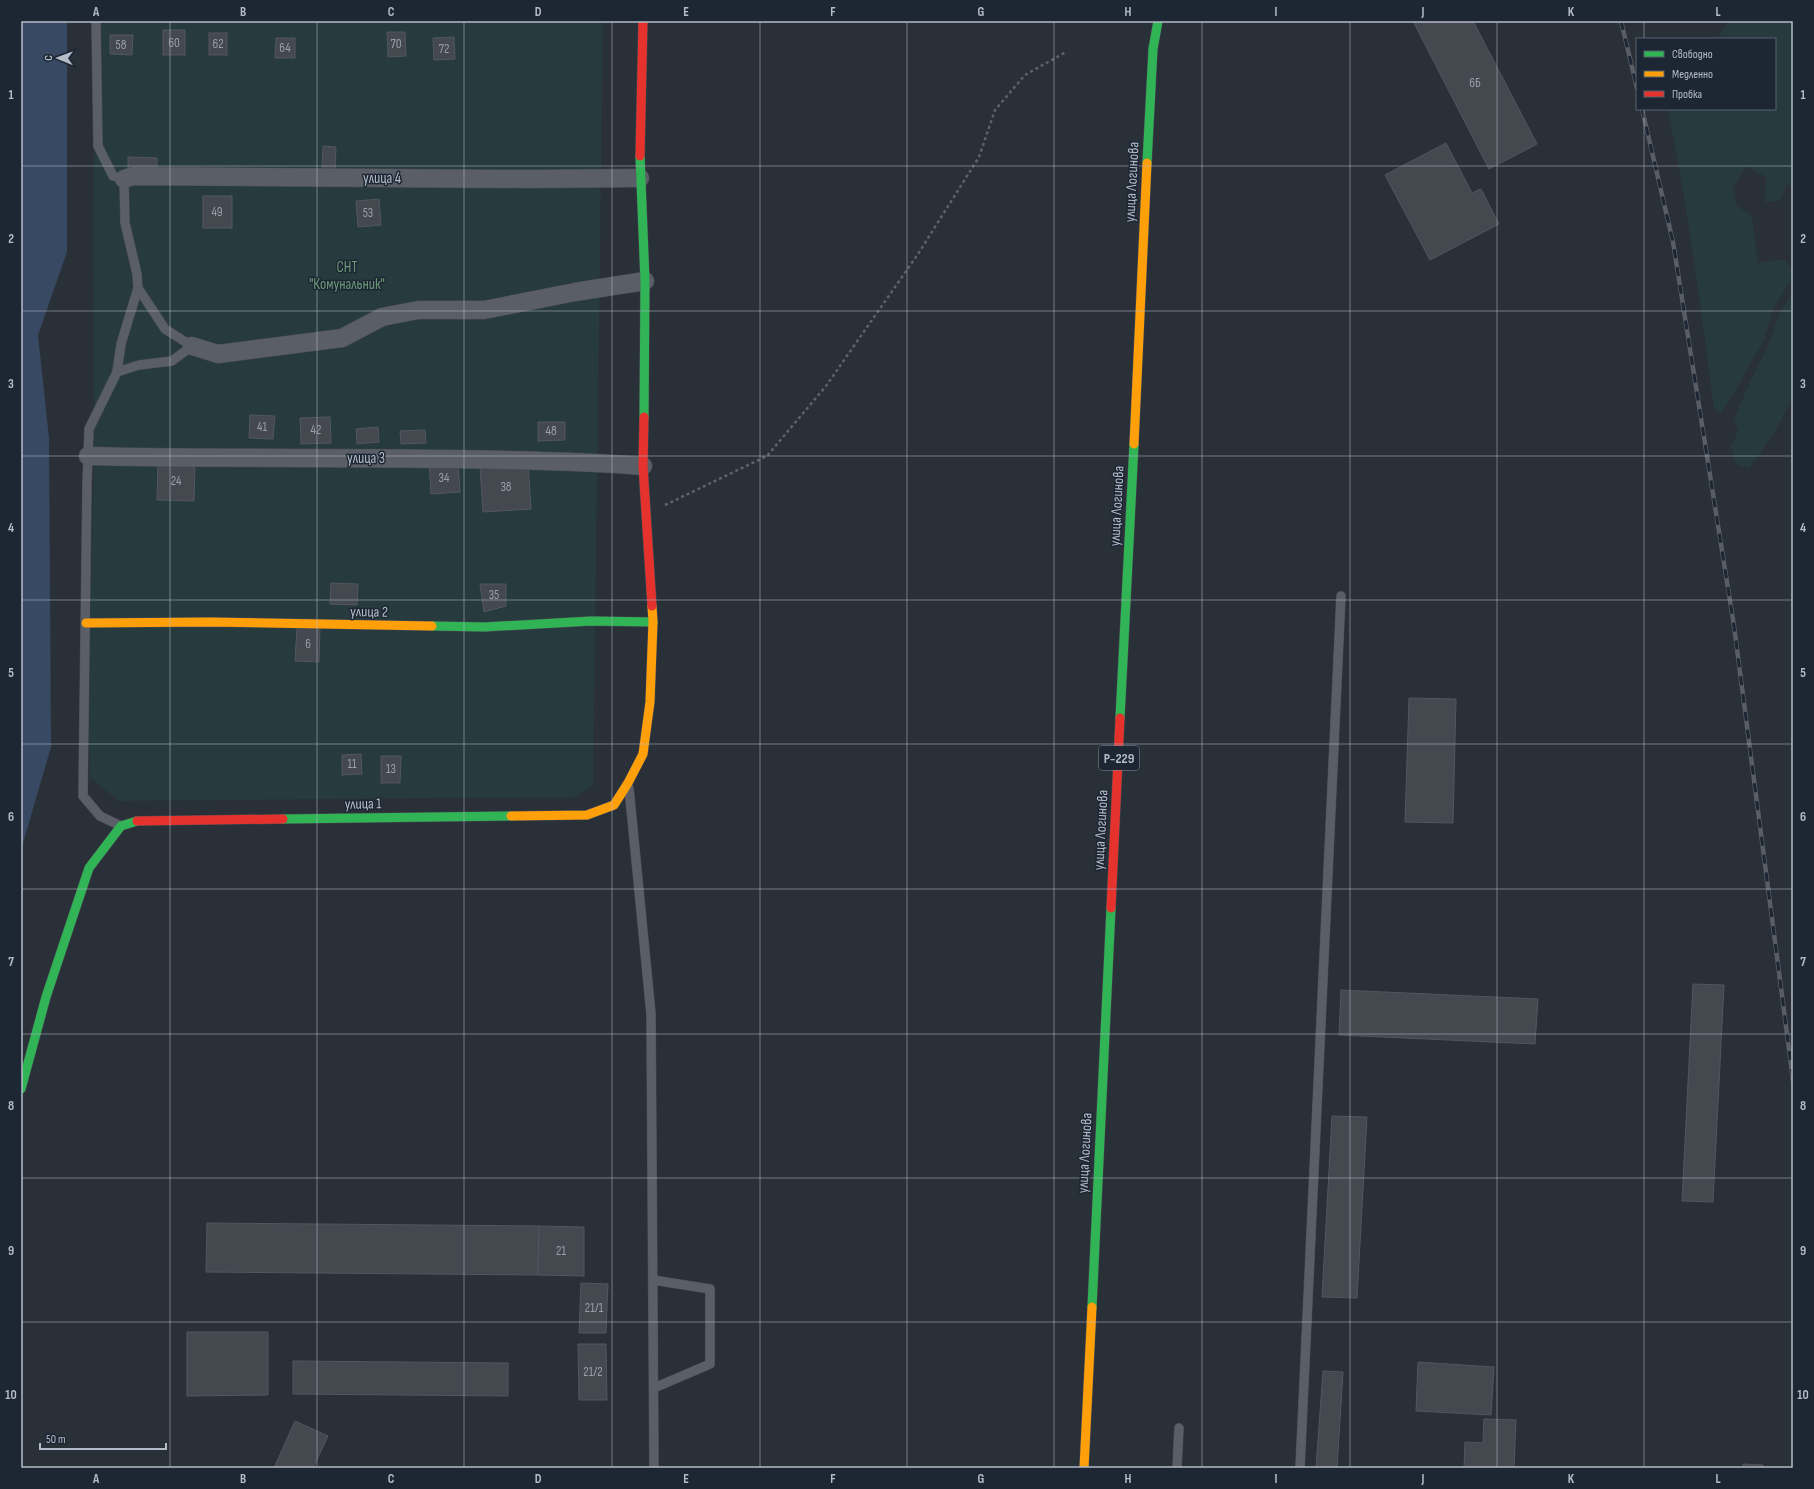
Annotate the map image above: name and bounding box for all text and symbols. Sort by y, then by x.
text: A [92,4,100,20]
text: B [240,4,246,20]
text: C [388,4,395,20]
text: D [535,4,542,20]
text: E [683,4,689,20]
text: F [830,4,836,20]
text: G [978,4,985,20]
text: H [1125,4,1132,20]
text: I [1275,4,1278,20]
text: J [1421,4,1425,20]
text: K [1568,4,1575,20]
text: L [1715,4,1721,20]
house number: 60 [168,35,180,51]
house number: 62 [212,36,224,52]
house number: 70 [391,36,402,52]
house number: 58 [116,37,127,53]
north arrow [38,38,78,78]
legend [1636,38,1776,110]
house number: 64 [279,40,291,56]
house number: 72 [439,41,449,57]
text: Свободно [1672,47,1713,62]
text: С [42,55,55,61]
text: Медленно [1672,67,1713,82]
house number: 6Б [1469,75,1481,91]
text: 1 [8,87,14,103]
text: Пробка [1672,87,1703,102]
text: 1 [1800,87,1806,103]
street label: улица Логинова [1120,141,1144,223]
street label: улица 4 [363,169,401,188]
house number: 49 [211,204,223,220]
house number: 53 [363,205,373,221]
text: 2 [8,231,14,247]
text: 2 [1800,231,1806,247]
park label: СНТ "Комунальник" [309,258,385,294]
text: 3 [8,376,14,392]
text: 3 [1800,376,1806,392]
house number: 41 [257,419,267,435]
house number: 42 [311,422,321,438]
house number: 48 [545,423,557,439]
street label: улица 3 [347,449,385,468]
street label: улица Логинова [1105,465,1129,547]
house number: 34 [439,470,450,486]
house number: 24 [171,473,182,489]
house number: 38 [500,479,512,495]
text: 4 [8,520,14,536]
text: 4 [1800,520,1806,536]
house number: 35 [489,587,499,603]
street label: улица 2 [350,602,388,622]
house number: 6 [305,636,311,652]
text: 5 [8,665,14,681]
text: 5 [1800,665,1806,681]
road number: Р-229 [1099,746,1139,770]
house number: 11 [347,756,357,772]
house number: 13 [386,761,396,777]
street label: улица Логинова [1089,789,1113,871]
street label: улица 1 [344,794,382,814]
text: 6 [8,809,14,825]
text: 6 [1800,809,1806,825]
text: 7 [8,954,14,970]
text: 7 [1800,954,1806,970]
text: 8 [8,1098,14,1114]
text: 8 [1800,1098,1806,1114]
street label: улица Логинова [1073,1112,1097,1194]
text: 9 [8,1243,14,1259]
house number: 21 [556,1243,566,1259]
text: 9 [1800,1243,1806,1259]
house number: 21/1 [585,1300,604,1316]
house number: 21/2 [583,1364,603,1380]
text: 10 [5,1387,17,1403]
text: 10 [1797,1387,1809,1403]
scale bar [40,1425,166,1451]
text: 50 m [46,1432,66,1447]
text: A [92,1471,100,1487]
text: B [240,1471,246,1487]
text: C [388,1471,395,1487]
text: D [535,1471,542,1487]
text: E [683,1471,689,1487]
text: F [830,1471,836,1487]
text: G [978,1471,985,1487]
text: H [1125,1471,1132,1487]
text: I [1275,1471,1278,1487]
text: J [1421,1471,1425,1487]
text: K [1568,1471,1575,1487]
text: L [1715,1471,1721,1487]

